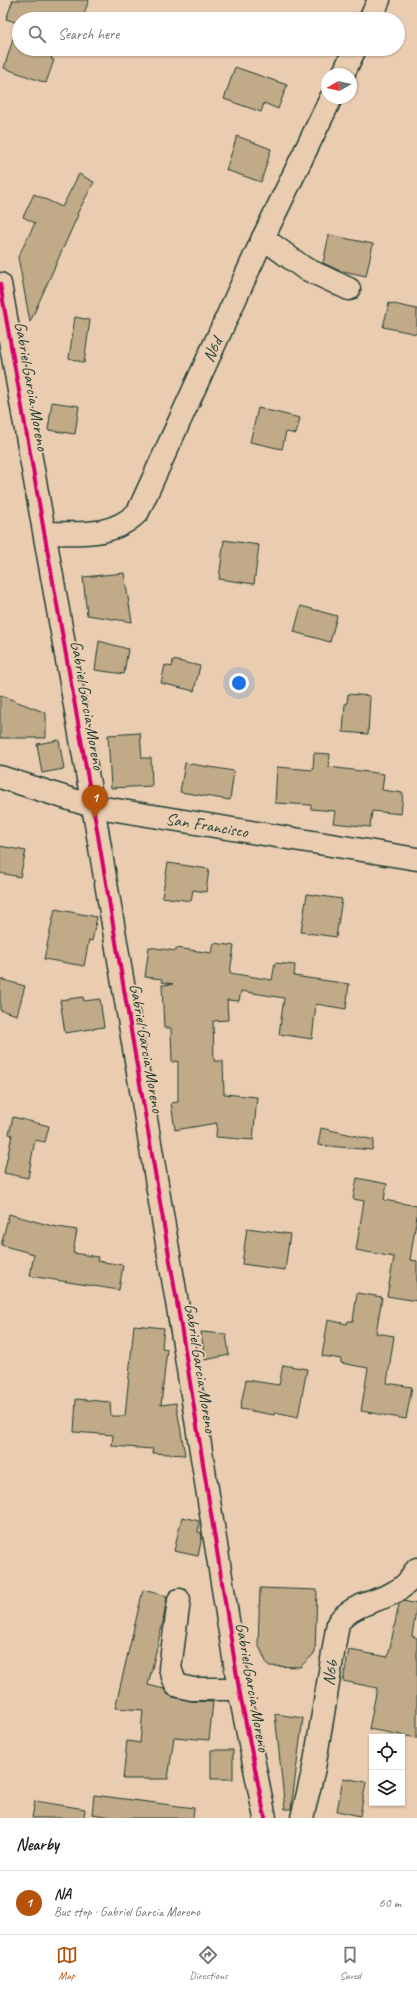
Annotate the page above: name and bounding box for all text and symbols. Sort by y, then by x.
search box [12,12,405,56]
icon: search [26,23,48,45]
text: Search here [58,25,119,44]
north arrow [321,68,357,104]
street label: Gabriel Garcia Moreno [10,320,53,453]
street label: N6d [198,332,228,365]
street label: Gabriel Garcia Moreno [66,639,109,772]
your location [229,673,249,693]
pin: 1 [82,785,108,818]
street label: San Francisco [164,808,251,842]
street label: Gabriel Garcia Moreno [125,982,168,1115]
street label: Gabriel Garcia Moreno [180,1302,221,1435]
street label: Gabriel Garcia Moreno [231,1621,274,1754]
street label: N6b [318,1657,343,1687]
map controls [369,1734,405,1806]
button: locate [369,1734,405,1770]
button: layers [369,1770,405,1806]
text: Nearby [16,1834,59,1855]
text: NA [54,1885,71,1904]
text: 1 [26,1895,32,1911]
text: 60 m [379,1895,401,1911]
text: Bus stop · Gabriel Garcia Moreno [54,1904,200,1920]
tab: Map [56,1944,78,1982]
tab: Directions [189,1944,228,1982]
tab: Saved [339,1944,361,1982]

